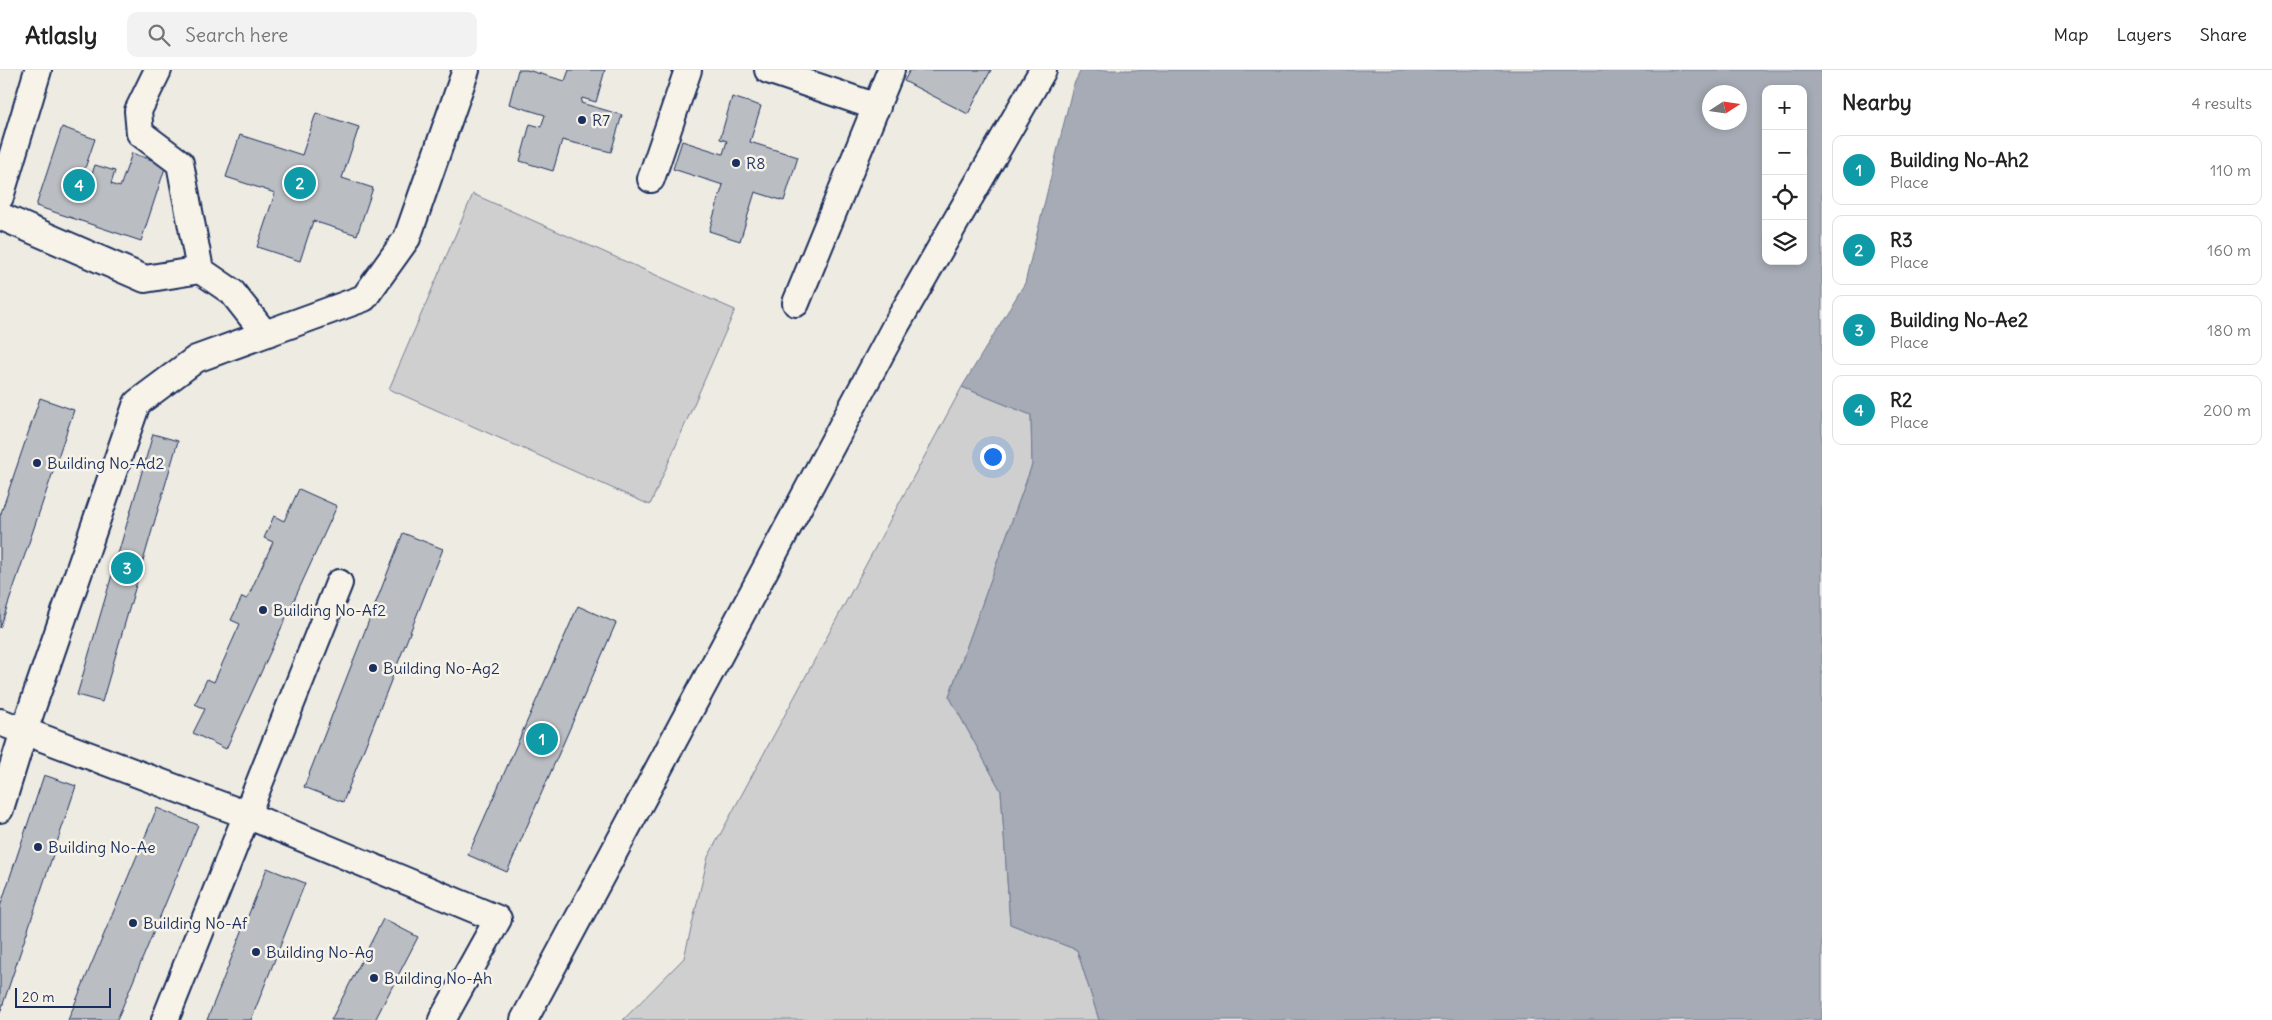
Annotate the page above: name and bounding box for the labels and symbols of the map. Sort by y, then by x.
north arrow [1702,85,1747,130]
place label: R7 [592,110,610,130]
marker: R7 [576,114,588,126]
place label: R8 [746,153,765,173]
marker: R8 [730,157,742,169]
pin: 2 [284,164,316,202]
pin: 4 [63,166,95,204]
your location [980,444,1006,470]
place label: Building No-Ad2 [47,453,164,473]
marker: Building No-Ad2 [31,457,43,469]
pin: 3 [111,549,143,587]
place label: Building No-Af2 [273,600,386,620]
marker: Building No-Af2 [257,604,269,616]
place label: Building No-Ag2 [383,658,500,678]
marker: Building No-Ag2 [367,662,379,674]
pin: 1 [526,720,558,758]
place label: Building No-Ae [48,837,156,857]
marker: Building No-Ae [32,841,44,853]
place label: Building No-Af [143,913,248,933]
marker: Building No-Af [127,917,139,929]
place label: Building No-Ag [266,942,374,962]
marker: Building No-Ag [250,946,262,958]
place label: Building No-Ah [384,968,492,988]
marker: Building No-Ah [368,972,380,984]
scale bar [15,985,111,1008]

